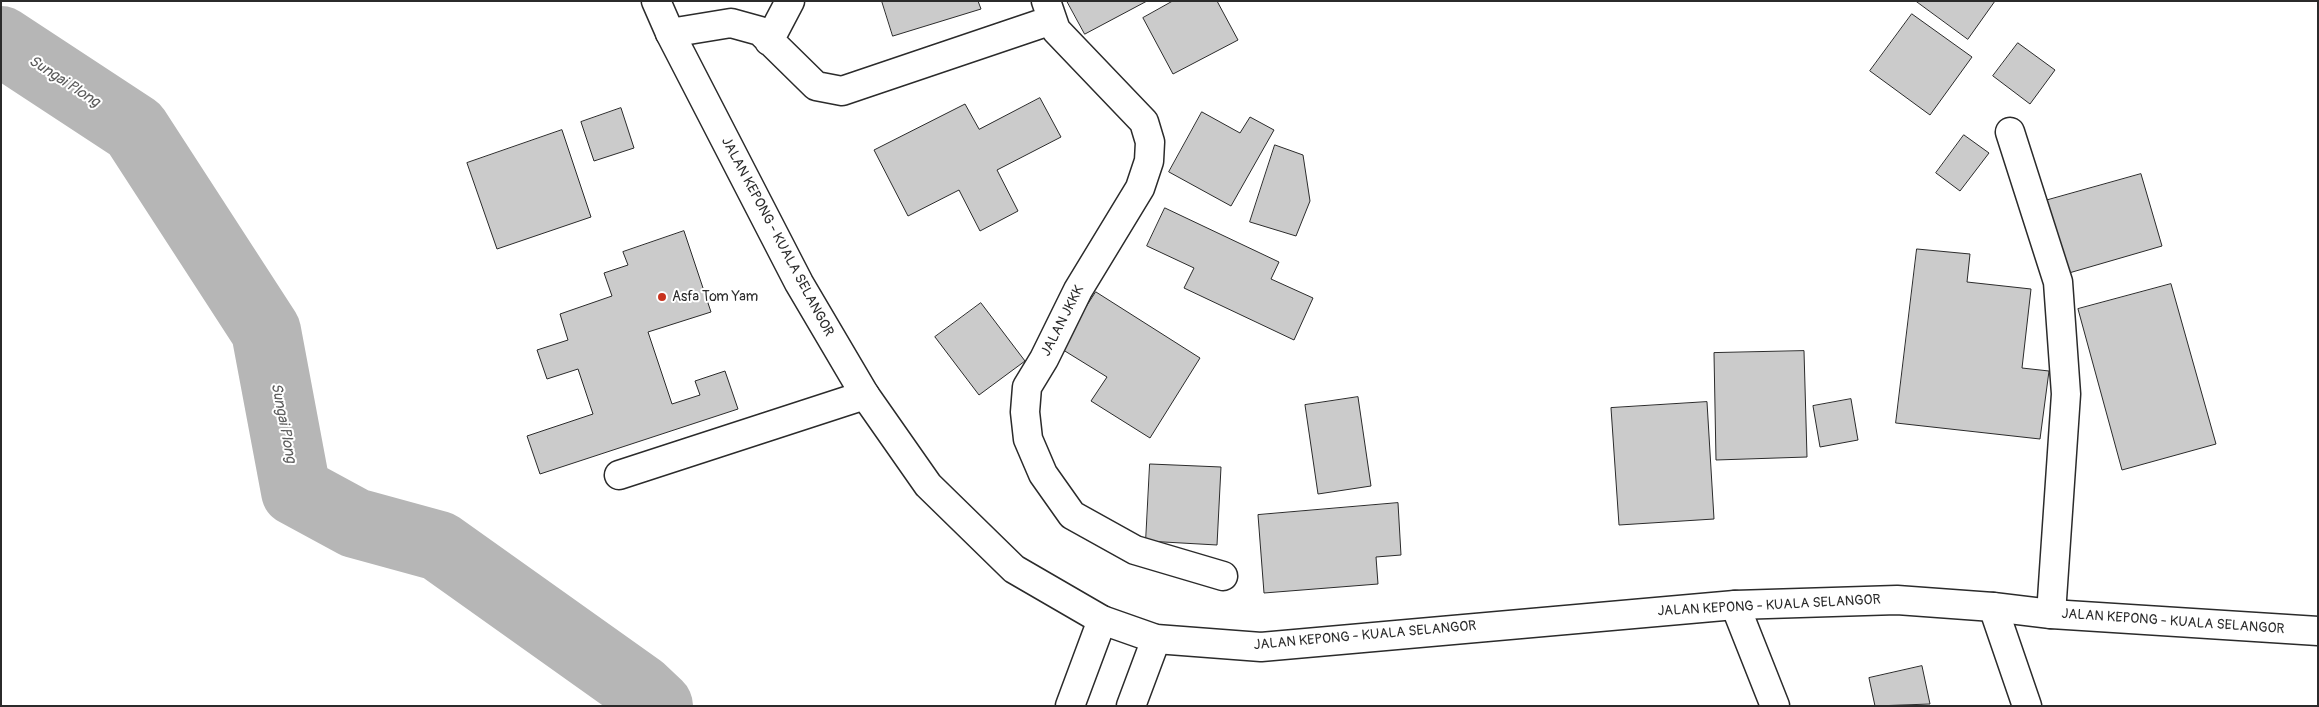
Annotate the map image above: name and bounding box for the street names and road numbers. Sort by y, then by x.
street label: JALAN KEPONG - KUALA SELANGOR [717,134,837,340]
street label: JALAN JKKK [1038,283,1088,359]
street label: JALAN KEPONG - KUALA SELANGOR [1657,592,1881,620]
street label: JALAN KEPONG - KUALA SELANGOR [2061,606,2285,638]
street label: JALAN KEPONG - KUALA SELANGOR [1253,618,1477,654]

